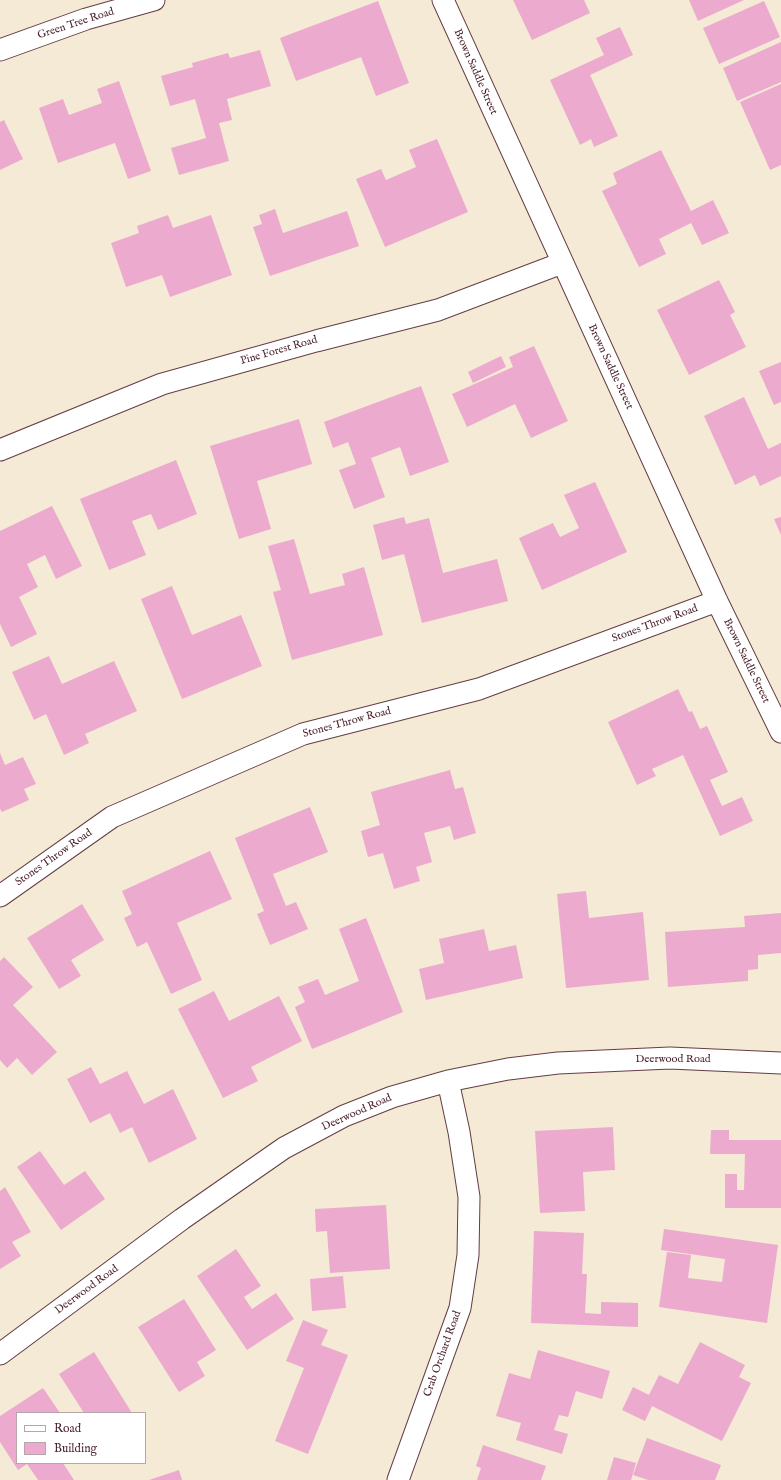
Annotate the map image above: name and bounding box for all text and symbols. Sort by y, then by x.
street label: Green Tree Road [36,5,116,43]
street label: Brown Saddle Street [450,27,500,117]
street label: Brown Saddle Street [584,322,636,412]
street label: Pine Forest Road [239,334,319,368]
street label: Stones Throw Road [610,602,700,646]
street label: Brown Saddle Street [720,617,772,705]
street label: Stones Throw Road [301,705,393,741]
street label: Stones Throw Road [13,827,95,889]
street label: Deerwood Road [635,1053,711,1067]
street label: Deerwood Road [320,1092,394,1134]
street label: Deerwood Road [53,1263,121,1317]
street label: Crab Orchard Road [421,1309,465,1399]
legend [16,1412,146,1464]
text: Road [54,1421,81,1436]
text: Building [54,1441,97,1456]

